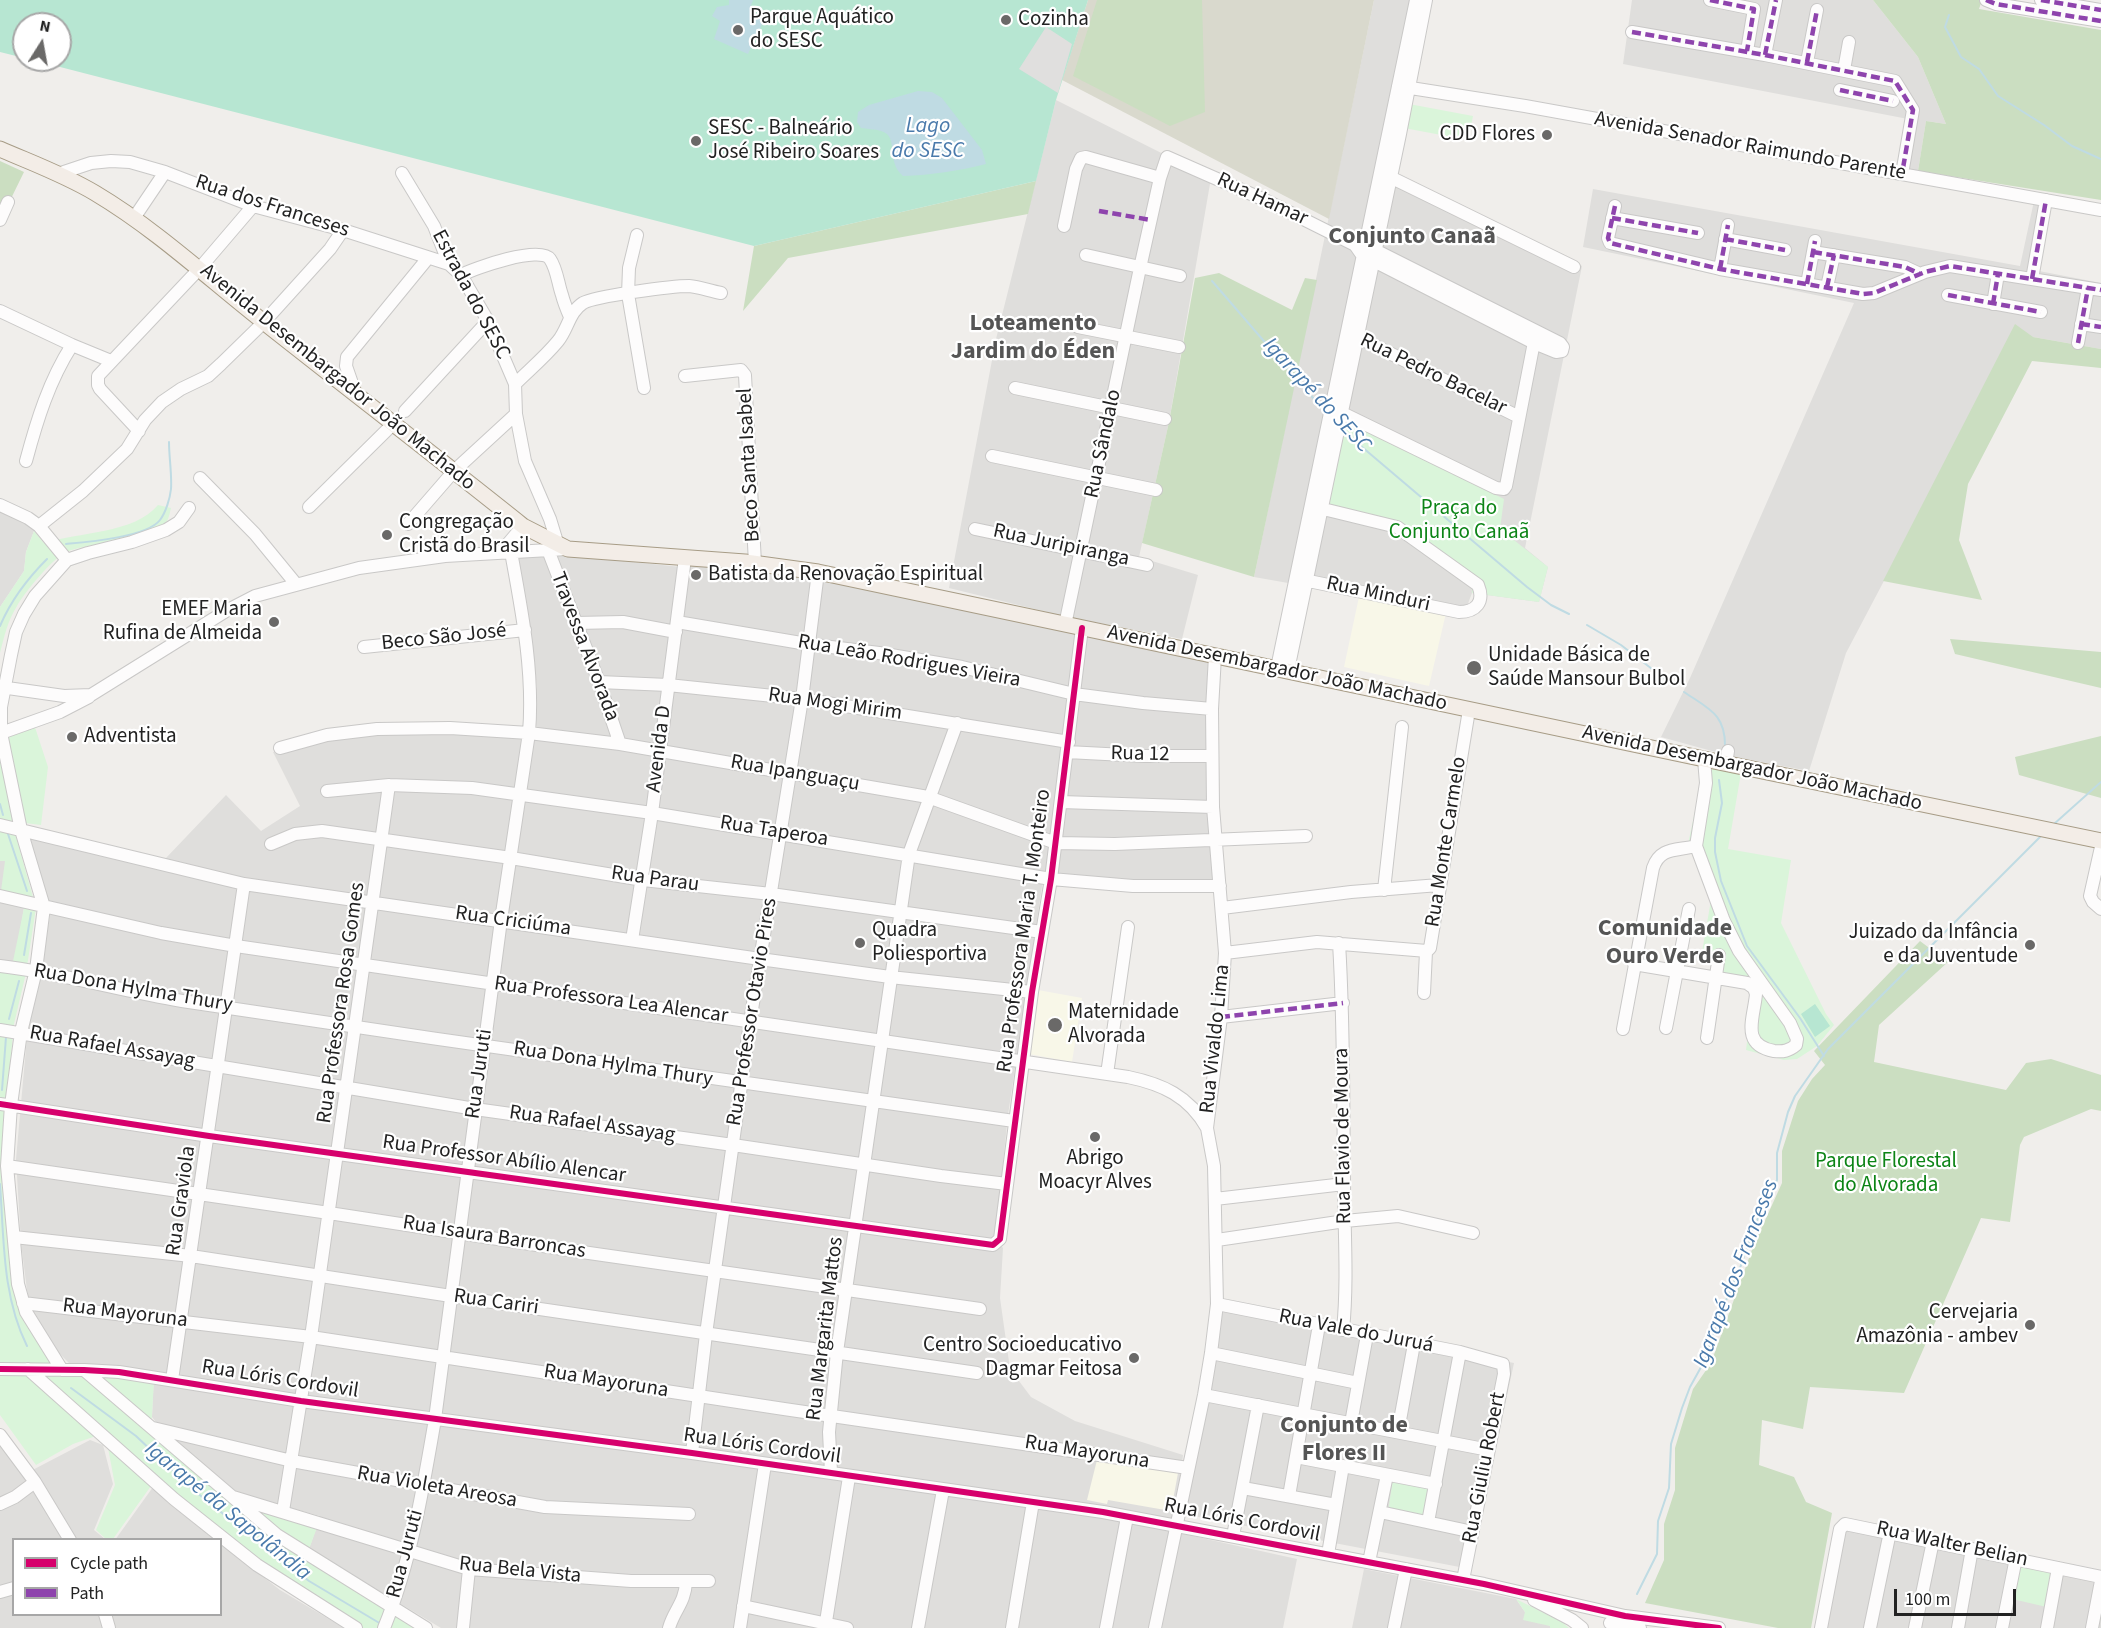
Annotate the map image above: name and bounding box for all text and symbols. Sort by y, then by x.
place label: Parque Aquático do SESC [750,5,894,55]
place label: Cozinha [1018,7,1089,33]
north arrow [12,12,72,72]
marker: Cozinha [999,13,1013,27]
text: N [38,14,52,38]
marker: Parque Aquático do SESC [731,23,745,37]
street label: Avenida Senador Raimundo Parente [1592,107,1908,187]
water label: Lago do SESC [892,114,964,166]
place label: SESC - Balneário José Ribeiro Soares [708,116,879,166]
place label: CDD Flores [1440,122,1535,148]
marker: CDD Flores [1540,128,1554,142]
marker: SESC - Balneário José Ribeiro Soares [689,134,703,148]
street label: Rua Hamar [1212,168,1312,232]
street label: Rua dos Franceses [192,170,352,244]
district label: Conjunto Canaã [1328,224,1496,252]
street label: Estrada do SESC [425,226,515,364]
street label: Avenida Desembargador João Machado [194,259,480,497]
district label: Loteamento Jardim do Éden [951,311,1115,367]
street label: Rua Pedro Bacelar [1356,329,1510,421]
water label: Igarapé do SESC [1256,333,1376,459]
street label: Beco Santa Isabel [733,387,767,543]
street label: Rua Sândalo [1080,387,1128,501]
park label: Praça do Conjunto Canaã [1389,496,1529,546]
place label: Congregação Cristã do Brasil [399,510,530,560]
street label: Rua Juripiranga [991,519,1131,573]
marker: Congregação Cristã do Brasil [380,528,394,542]
place label: Batista da Renovação Espiritual [708,562,983,588]
marker: Batista da Renovação Espiritual [689,568,703,582]
street label: Travessa Alvorada [544,569,624,725]
street label: Rua Minduri [1324,572,1432,618]
place label: EMEF Maria Rufina de Almeida [103,597,262,647]
marker: EMEF Maria Rufina de Almeida [267,615,281,629]
street label: Beco São José [380,619,508,657]
street label: Avenida Desembargador João Machado [1105,621,1449,717]
street label: Rua Leão Rodrigues Vieira [796,630,1022,694]
place label: Unidade Básica de Saúde Mansour Bulbol [1488,643,1685,693]
marker: Unidade Básica de Saúde Mansour Bulbol [1465,659,1483,677]
street label: Rua Mogi Mirim [766,683,904,727]
street label: Avenida D [642,704,678,794]
street label: Avenida Desembargador João Machado [1580,721,1924,817]
place label: Adventista [84,724,177,750]
marker: Adventista [65,730,79,744]
street label: Rua 12 [1110,742,1170,768]
street label: Rua Ipanguaçu [728,750,862,798]
street label: Rua Monte Carmelo [1421,755,1473,929]
street label: Rua Professora Maria T. Monteiro [993,788,1057,1074]
street label: Rua Taperoa [718,811,830,853]
street label: Rua Parau [609,861,701,899]
street label: Rua Professora Rosa Gomes [313,881,371,1125]
street label: Rua Professor Otavio Pires [723,896,783,1128]
street label: Rua Criciúma [453,901,573,943]
district label: Comunidade Ouro Verde [1598,916,1732,972]
place label: Quadra Poliesportiva [872,918,987,968]
place label: Juizado da Infância e da Juventude [1849,920,2018,970]
marker: Quadra Poliesportiva [853,936,867,950]
marker: Juizado da Infância e da Juventude [2023,938,2037,952]
street label: Rua Dona Hylma Thury [32,959,234,1019]
street label: Rua Vivaldo Lima [1196,963,1236,1115]
street label: Rua Professora Lea Alencar [492,972,730,1030]
place label: Maternidade Alvorada [1068,1000,1179,1050]
marker: Maternidade Alvorada [1046,1016,1064,1034]
street label: Rua Rafael Assayag [27,1021,197,1075]
street label: Rua Juruti [461,1027,499,1121]
street label: Rua Dona Hylma Thury [512,1037,714,1093]
street label: Rua Flavio de Moura [1330,1047,1358,1225]
street label: Rua Rafael Assayag [507,1101,677,1149]
street label: Rua Professor Abílio Alencar [381,1130,627,1190]
marker: Abrigo Moacyr Alves [1088,1130,1102,1144]
street label: Rua Graviola [162,1144,202,1258]
place label: Abrigo Moacyr Alves [1038,1146,1152,1196]
park label: Parque Florestal do Alvorada [1815,1149,1957,1199]
water label: Igarapé dos Franceses [1689,1176,1785,1372]
street label: Rua Isaura Barroncas [401,1211,587,1265]
street label: Rua Margarita Mattos [802,1236,850,1422]
street label: Rua Cariri [452,1285,540,1321]
street label: Rua Mayoruna [61,1294,189,1334]
place label: Cervejaria Amazônia - ambev [1856,1300,2018,1350]
street label: Rua Vale do Juruá [1277,1305,1435,1359]
marker: Cervejaria Amazônia - ambev [2023,1318,2037,1332]
place label: Centro Socioeducativo Dagmar Feitosa [923,1333,1122,1383]
marker: Centro Socioeducativo Dagmar Feitosa [1127,1351,1141,1365]
street label: Rua Lóris Cordovil [200,1355,360,1405]
street label: Rua Mayoruna [542,1360,670,1404]
street label: Rua Giuliu Robert [1458,1390,1512,1546]
district label: Conjunto de Flores II [1280,1413,1408,1469]
street label: Rua Lóris Cordovil [682,1423,842,1471]
street label: Rua Mayoruna [1023,1431,1151,1475]
water label: Igarapé da Sapolândia [139,1437,315,1587]
street label: Rua Violeta Areosa [355,1462,519,1514]
street label: Rua Lóris Cordovil [1162,1493,1322,1549]
street label: Rua Juruti [382,1507,430,1601]
street label: Rua Walter Belian [1874,1517,2030,1573]
legend [12,1538,222,1616]
text: Cycle path [70,1551,148,1576]
street label: Rua Bela Vista [458,1552,582,1590]
scale bar [1897,1577,2018,1615]
text: Path [70,1581,104,1606]
text: 100 m [1905,1587,1950,1612]

